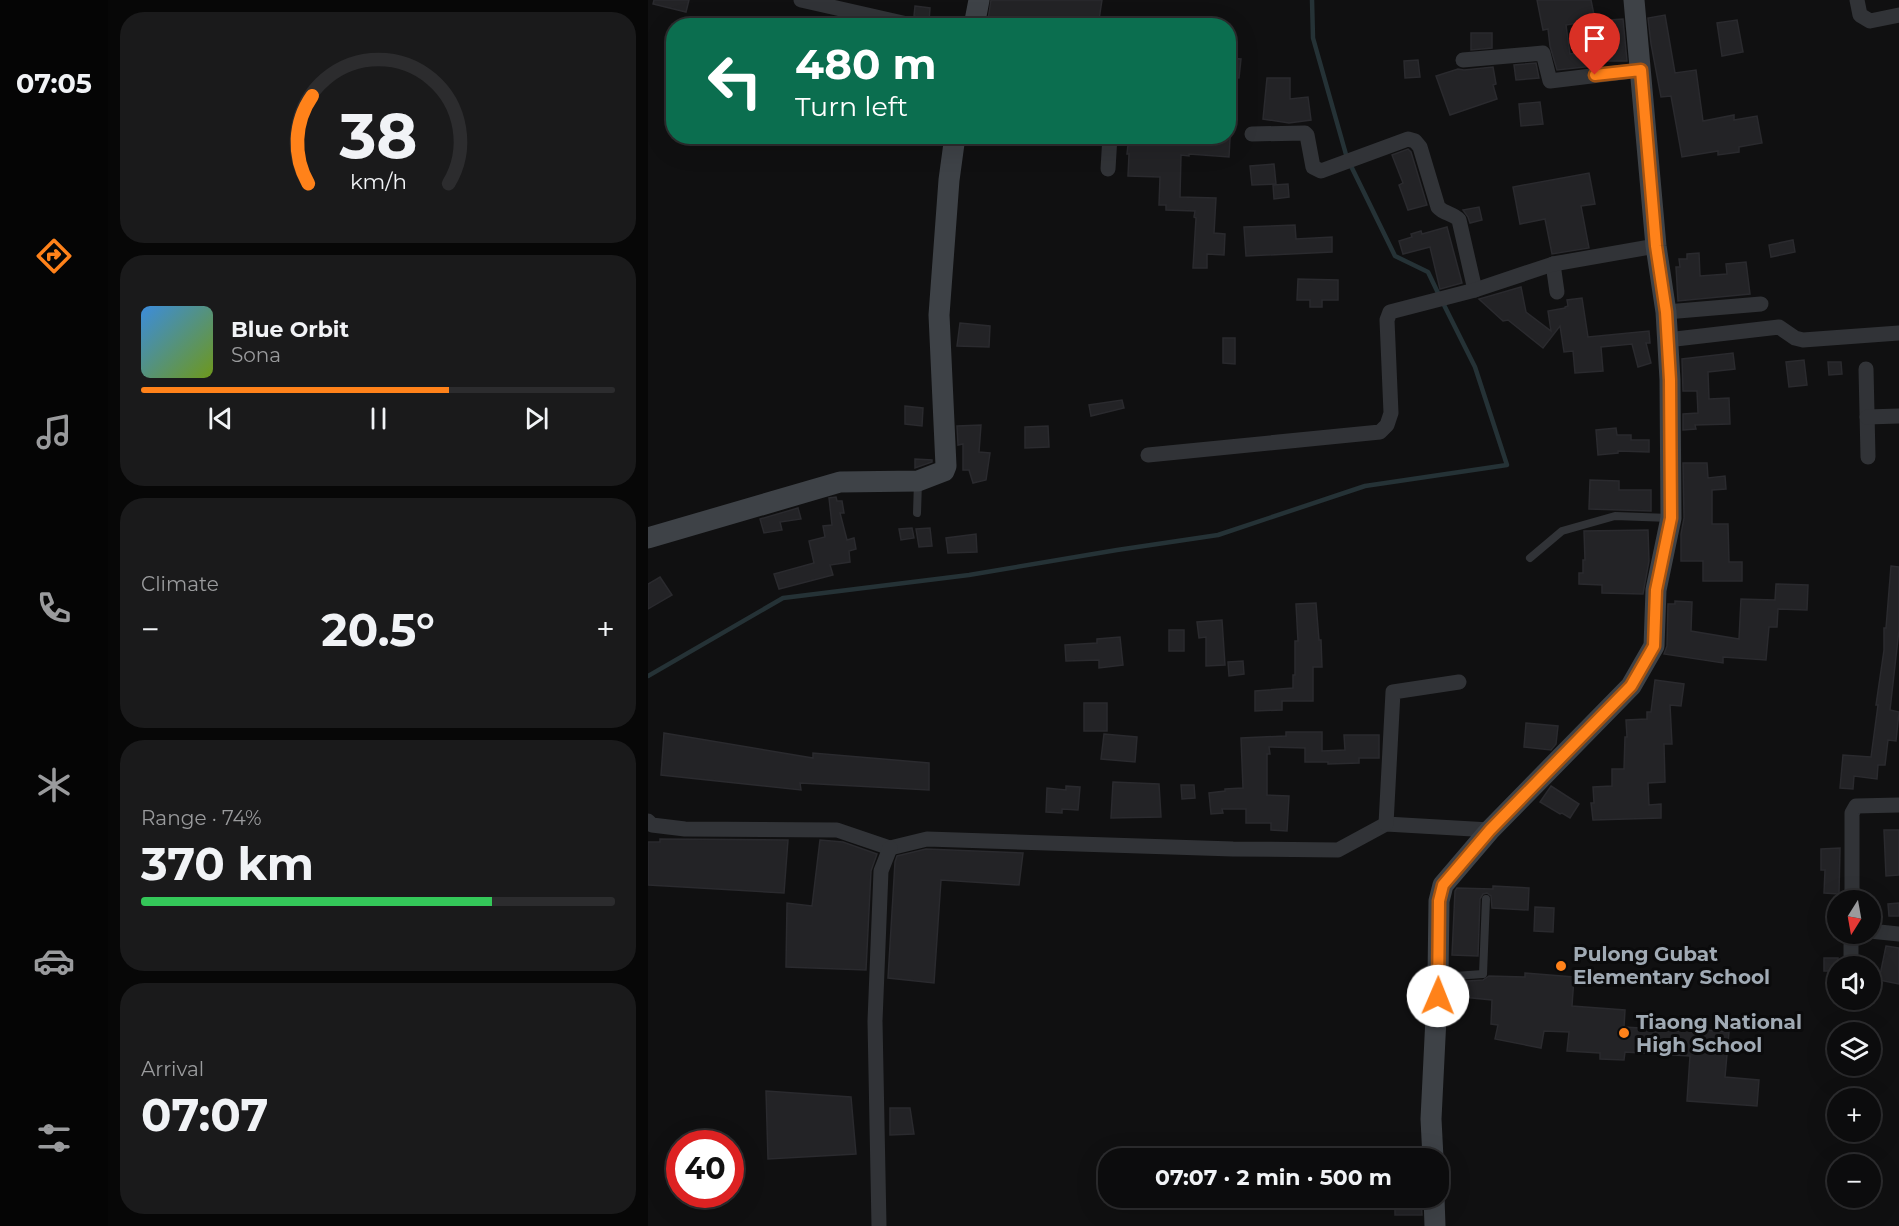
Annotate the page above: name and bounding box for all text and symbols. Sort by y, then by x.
pin [1569,13,1620,75]
icon: arrive [1578,22,1611,55]
text: 480 m [795,38,937,90]
icon: left [696,42,774,120]
text: 07:05 [16,67,92,100]
text: Turn left [795,90,908,123]
text: 38 [338,99,417,175]
text: km/h [349,169,407,195]
icon: directions [33,235,75,277]
text: Blue Orbit [231,316,349,343]
text: Sona [231,343,281,367]
icon: previous [204,402,237,435]
icon: pause [362,402,395,435]
icon: next [520,402,553,435]
icon: music [33,411,75,453]
text: Climate [141,572,219,596]
icon: phone [33,587,75,629]
text: 20.5° [321,602,435,657]
text: − [141,609,160,649]
text: + [596,609,615,649]
icon: climate [33,764,75,806]
text: Range · 74% [141,806,262,830]
text: 370 km [141,836,314,891]
north arrow [1827,890,1881,944]
map controls [1827,890,1881,1208]
icon: car [33,940,75,982]
place label: Pulong Gubat Elementary School [1573,942,1770,989]
button: sound [1827,956,1881,1010]
marker: Pulong Gubat Elementary School [1554,959,1568,973]
position arrow [1406,964,1470,1028]
place label: Tiaong National High School [1636,1010,1802,1057]
button: layers [1827,1022,1881,1076]
marker: Tiaong National High School [1617,1026,1631,1040]
text: Arrival [141,1057,204,1081]
text: 07:07 [141,1087,268,1142]
button: + [1827,1088,1881,1142]
icon: filters [33,1117,75,1159]
speed limit sign: 40 [666,1130,744,1208]
button: − [1827,1154,1881,1208]
text: 07:07 · 2 min · 500 m [1155,1164,1392,1191]

